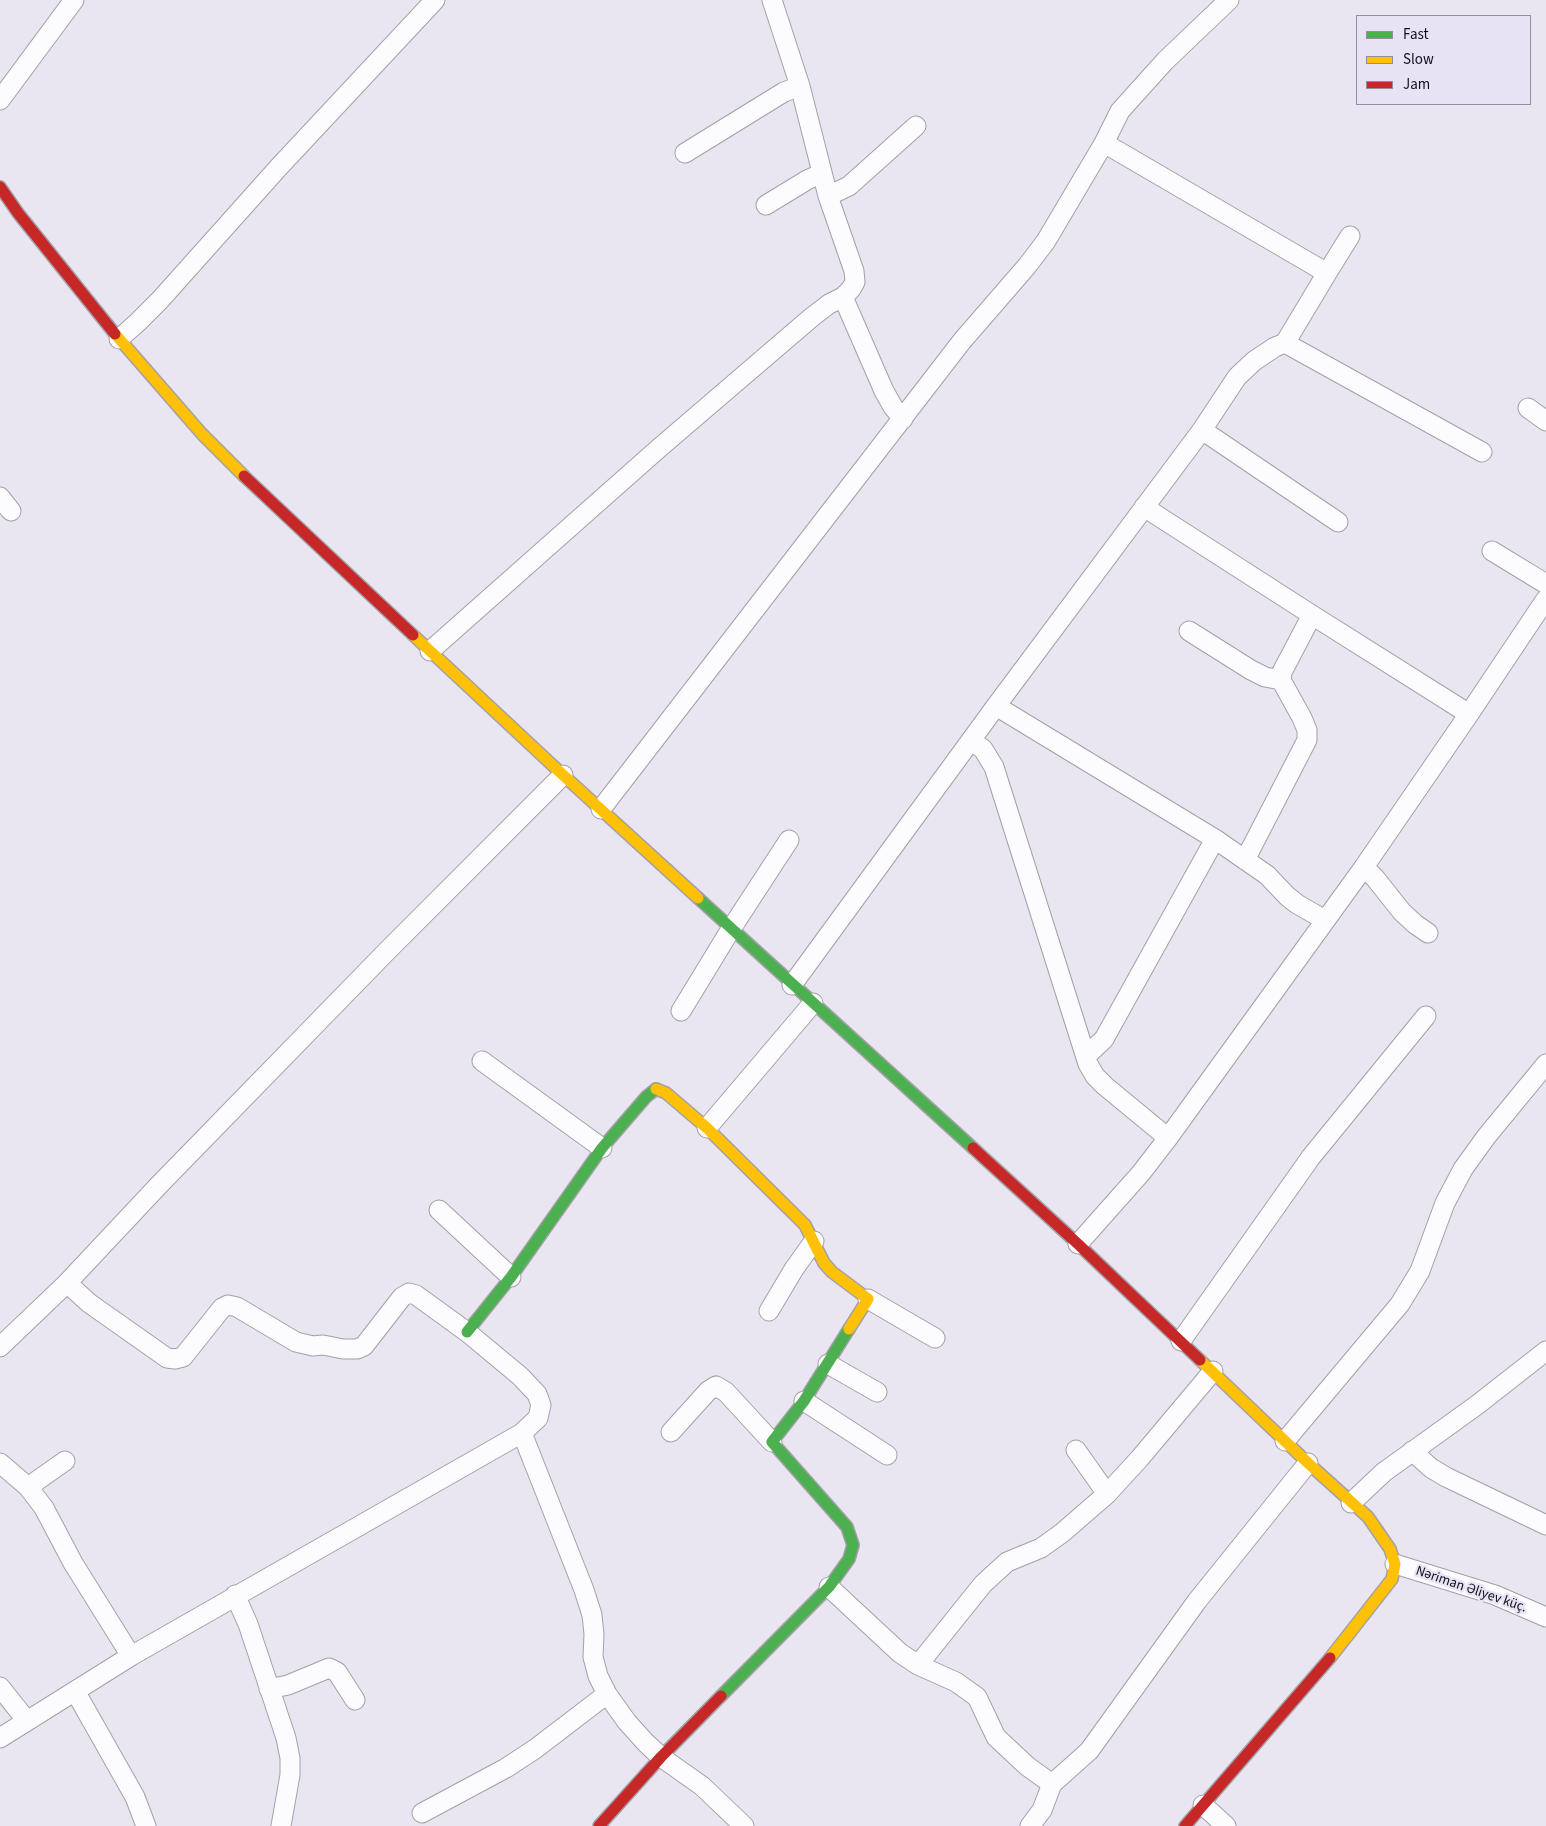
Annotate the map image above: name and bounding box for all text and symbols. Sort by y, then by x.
legend [1356,15,1531,105]
text: Fast [1403,24,1429,45]
text: Slow [1403,49,1434,70]
text: Jam [1403,74,1430,95]
street label: Nəriman Əliyev küç. [1413,1563,1529,1617]

